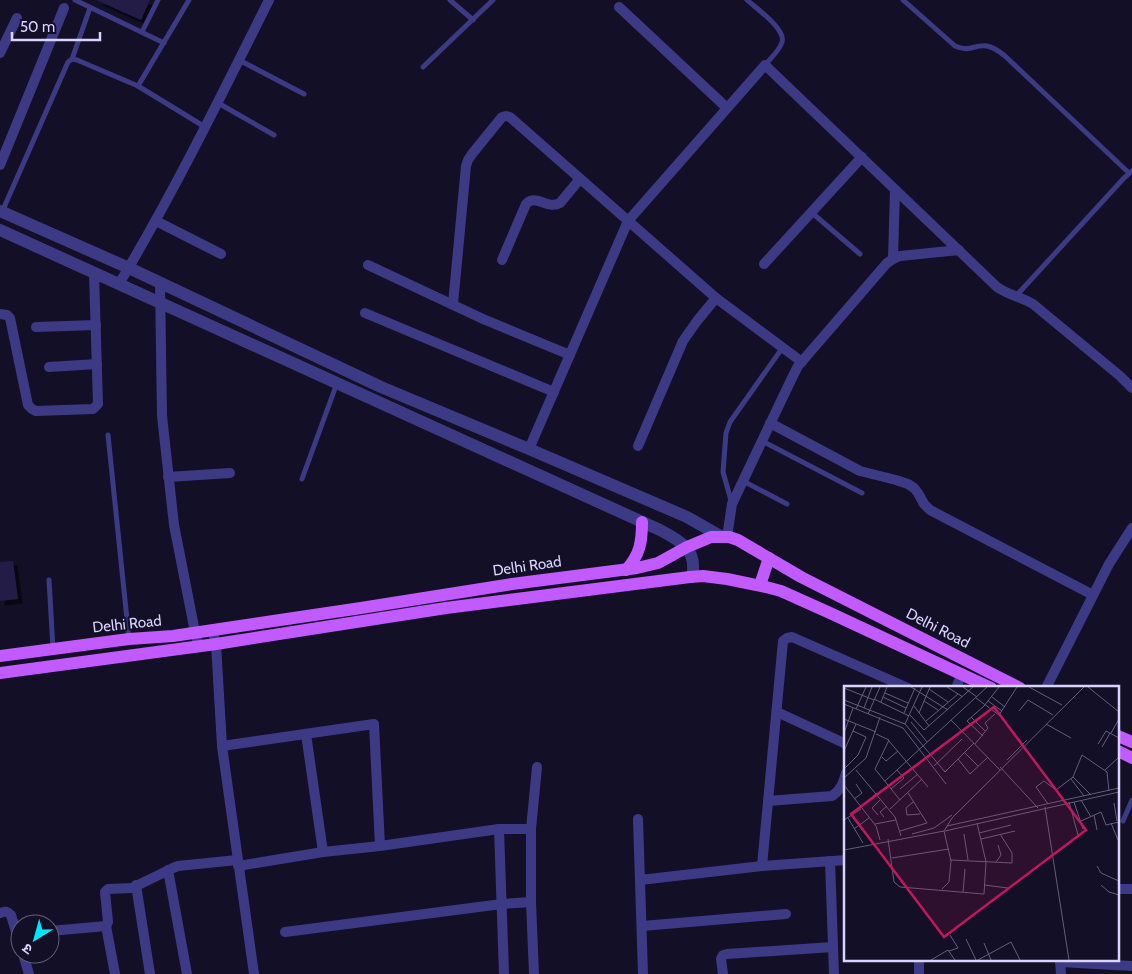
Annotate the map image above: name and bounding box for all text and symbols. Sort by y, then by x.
scale bar [12,10,100,42]
text: 50 m [20,18,55,36]
street label: Delhi Road [491,552,563,580]
street label: Delhi Road [903,604,973,652]
street label: Delhi Road [92,611,162,637]
inset map [844,686,1120,962]
north arrow [10,914,60,964]
text: उ [18,939,36,959]

